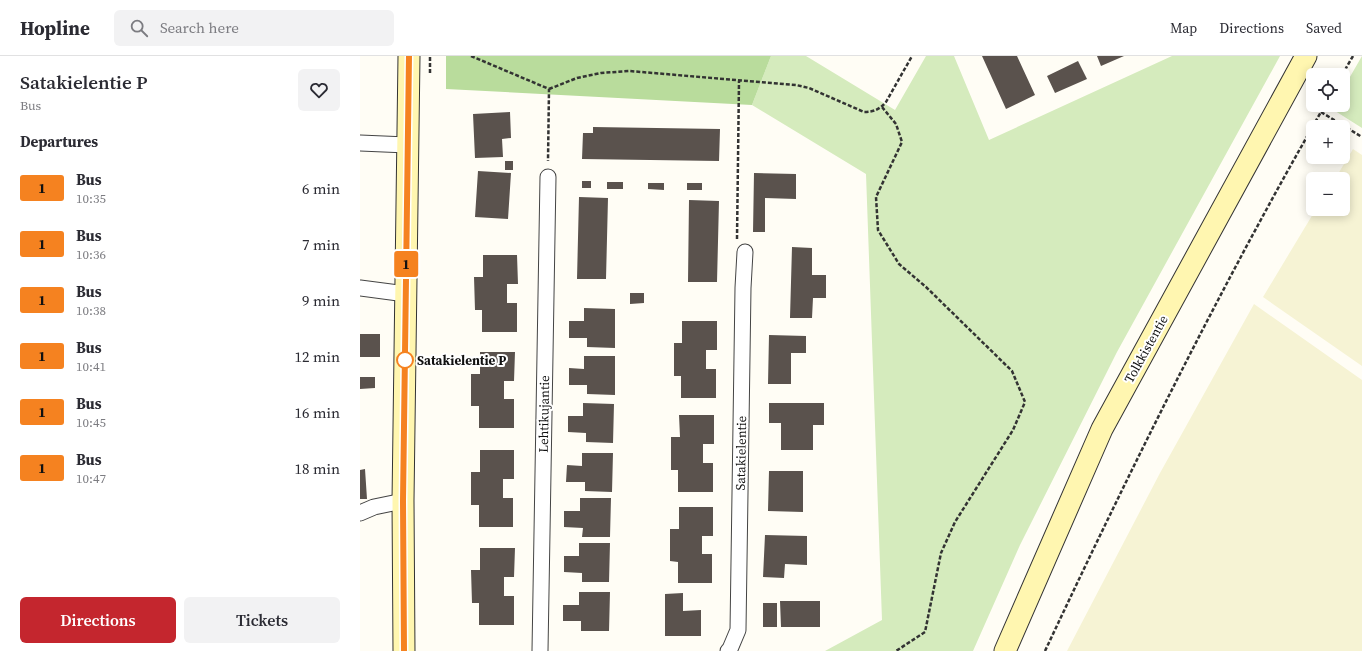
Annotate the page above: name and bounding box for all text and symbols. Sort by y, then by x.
search box [114,10,394,46]
text: Hopline [20,15,90,41]
icon: search [128,17,150,39]
text: Search here [160,17,239,38]
text: Map [1170,18,1197,38]
text: Directions [1219,18,1284,38]
text: Saved [1306,18,1342,38]
map controls [1306,68,1350,216]
button: locate [1306,68,1350,112]
text: Satakielentie P [20,69,147,95]
button: heart [298,69,340,111]
text: Bus [20,97,41,114]
button: + [1306,120,1350,164]
text: Departures [20,131,98,152]
text: Bus [76,169,102,190]
button: − [1306,172,1350,216]
text: 1 [38,178,46,198]
text: 6 min [302,178,340,199]
text: 10:35 [76,190,106,207]
text: Bus [76,225,102,246]
text: 1 [38,234,46,254]
text: 7 min [302,234,340,255]
text: 10:36 [76,246,106,263]
line badge: 1 [393,251,419,277]
text: 1 [402,254,410,274]
text: Bus [76,281,102,302]
text: 1 [38,290,46,310]
text: 9 min [302,290,340,311]
text: 10:38 [76,302,106,319]
street label: Tolkkistentie [1120,312,1172,386]
text: Bus [76,337,102,358]
text: 1 [38,346,46,366]
text: 12 min [294,346,340,367]
marker: Satakielentie P [396,351,414,369]
place label: Satakielentie P [417,352,506,369]
text: 10:41 [76,358,106,375]
street label: Lehtikujantie [535,375,553,453]
text: Bus [76,393,102,414]
text: 1 [38,402,46,422]
text: 16 min [294,402,340,423]
text: 10:45 [76,414,106,431]
street label: Satakielentie [732,415,750,490]
text: Bus [76,449,102,470]
text: 1 [38,458,46,478]
text: 18 min [294,458,340,479]
text: 10:47 [76,470,106,487]
button: Directions [20,597,176,643]
button: Tickets [184,597,340,643]

